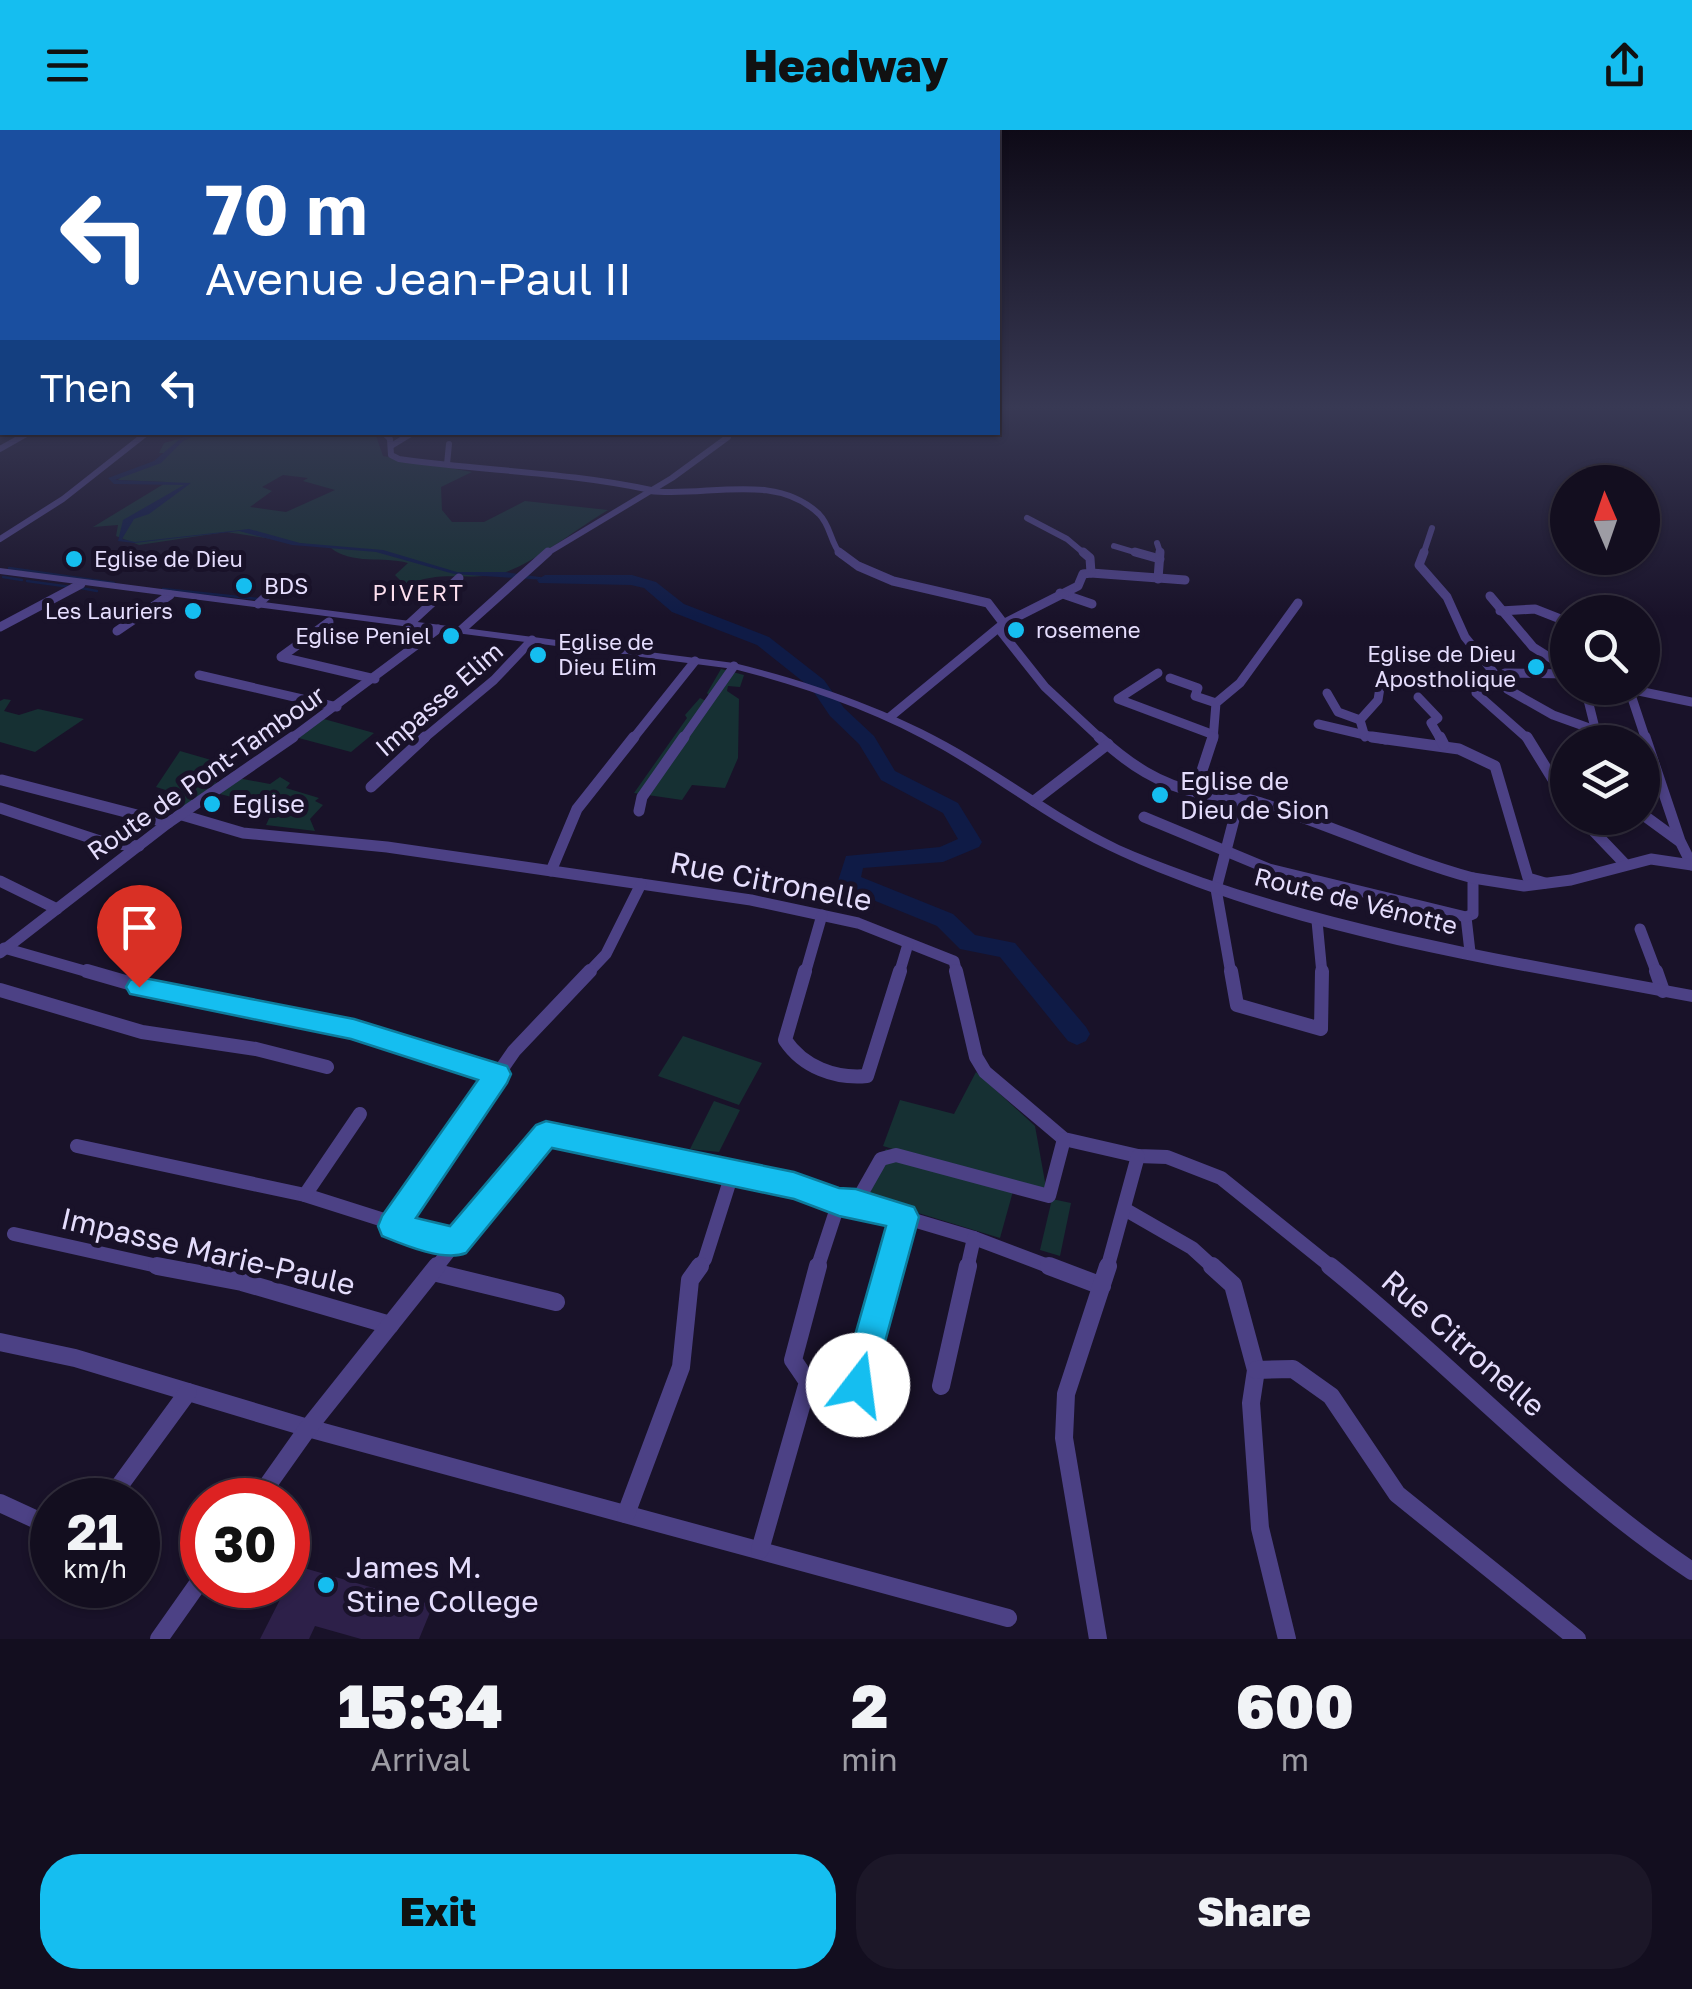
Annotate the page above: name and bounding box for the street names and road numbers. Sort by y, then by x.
street label: Impasse Elim [369,635,509,762]
street label: Route de Pont-Tambour [81,679,331,866]
street label: Rue Citronelle [667,844,875,918]
street label: Route de Vénotte [1251,860,1461,941]
street label: Impasse Marie-Paule [58,1200,359,1302]
street label: Rue Citronelle [1375,1262,1553,1424]

